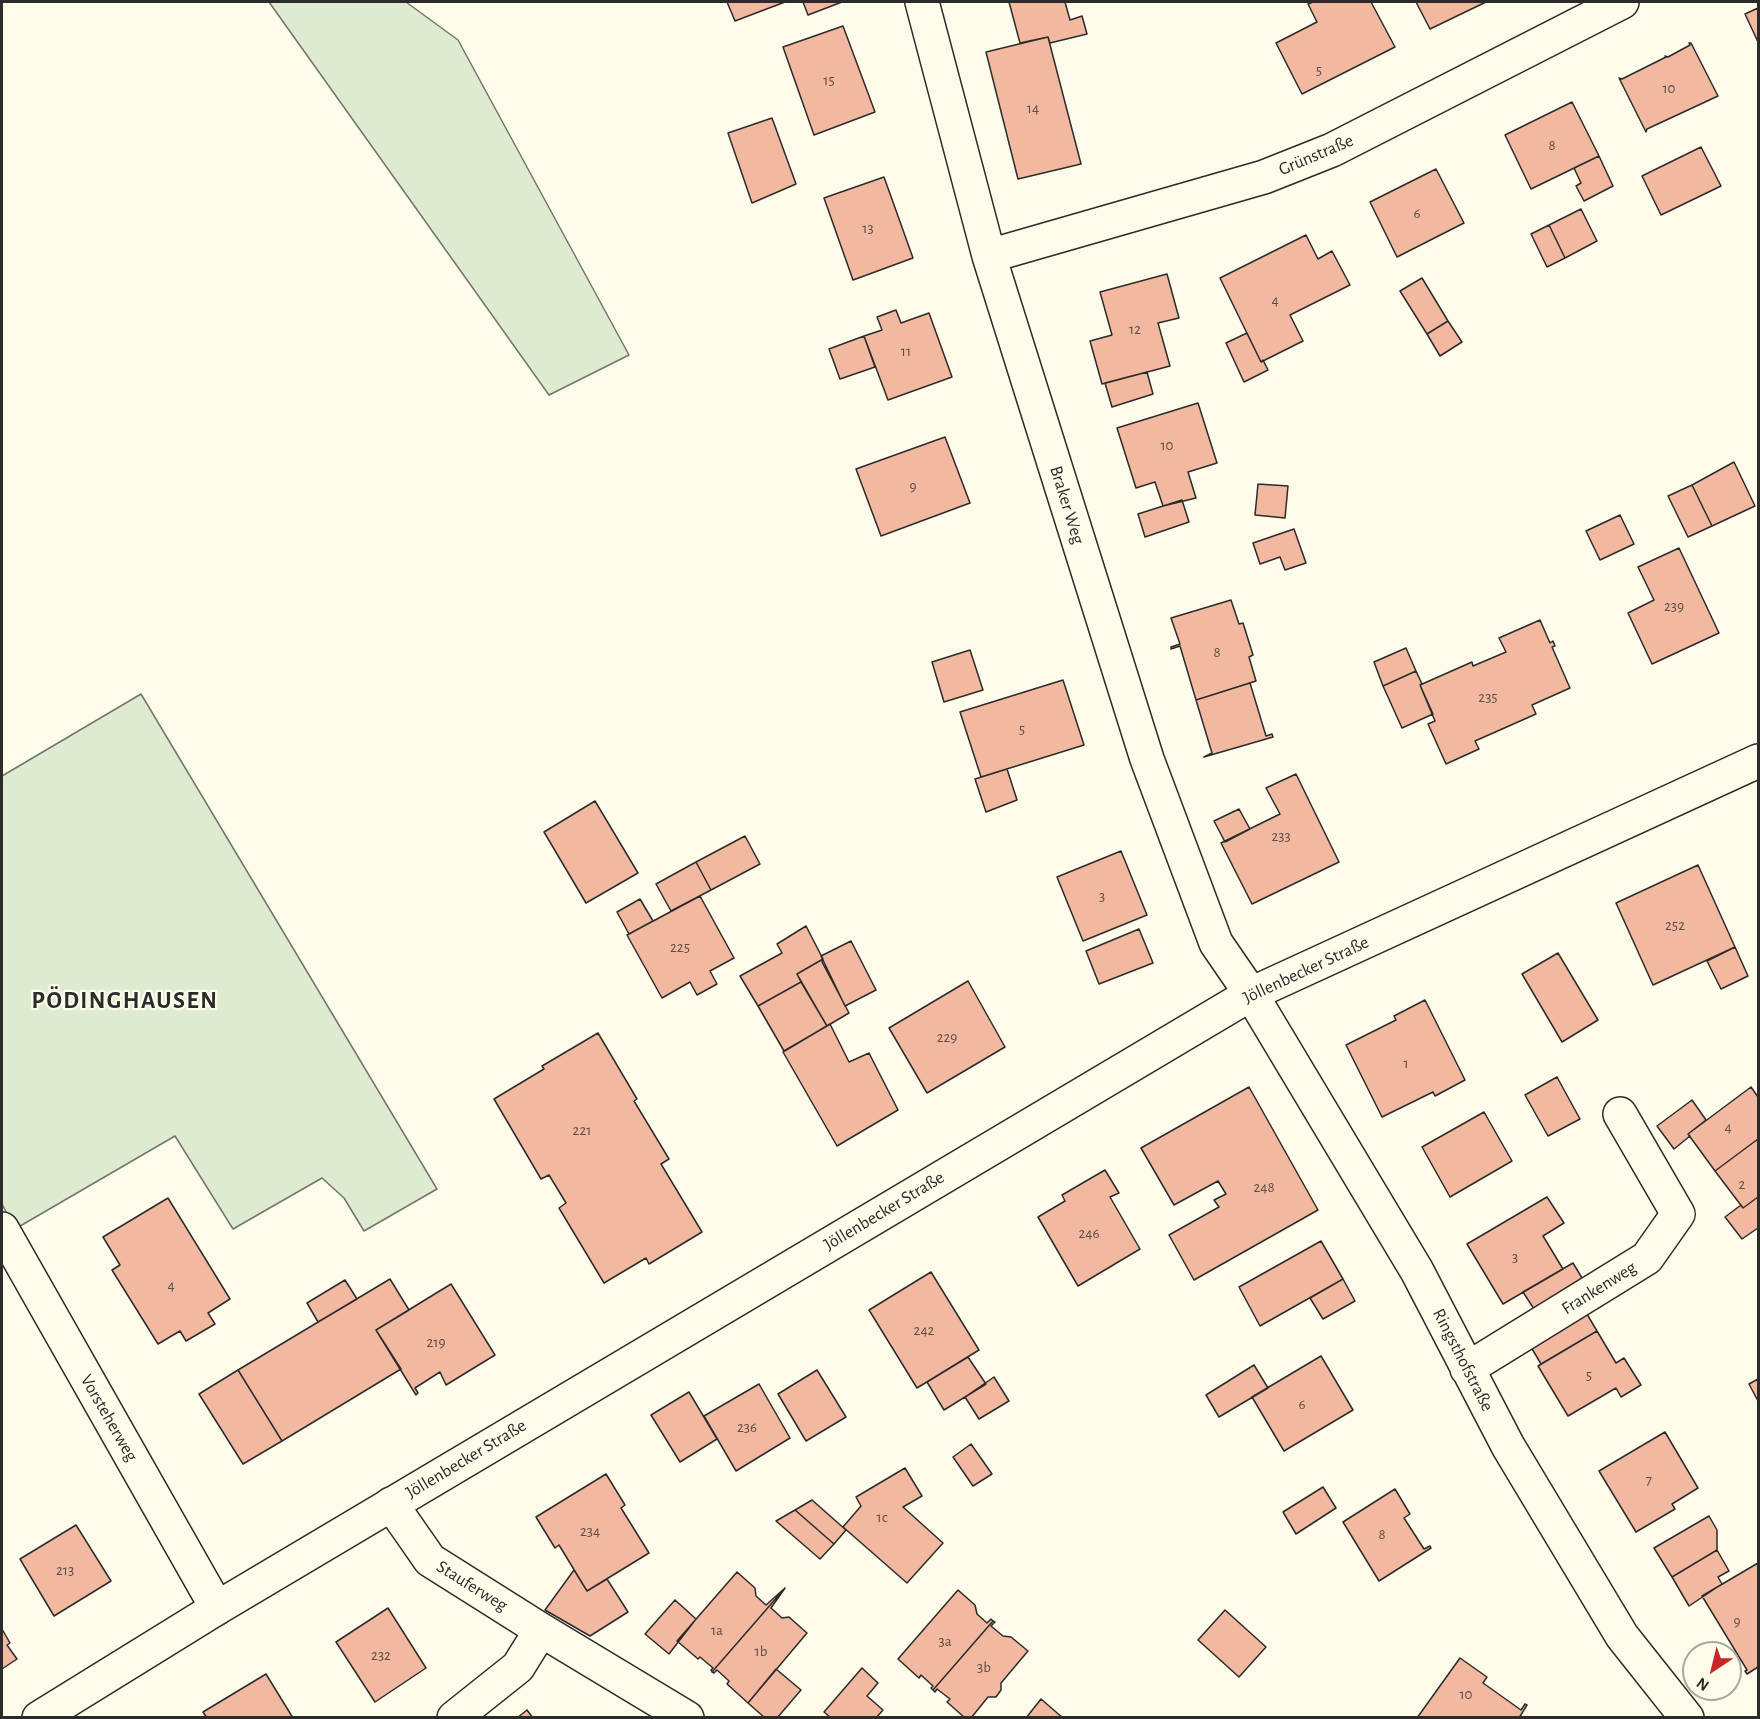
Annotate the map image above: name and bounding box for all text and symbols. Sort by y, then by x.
house number: 5 [1316,61,1322,79]
house number: 15 [823,71,835,89]
house number: 10 [1662,79,1676,97]
house number: 14 [1027,99,1039,117]
street label: Grünstraße [1275,130,1357,180]
house number: 8 [1548,136,1556,154]
house number: 6 [1413,204,1421,222]
house number: 13 [862,219,874,237]
house number: 4 [1271,291,1279,309]
house number: 12 [1129,320,1141,338]
house number: 11 [901,342,911,360]
house number: 10 [1160,436,1174,454]
street label: Braker Weg [1045,463,1089,547]
house number: 9 [909,477,917,495]
house number: 239 [1664,597,1684,615]
house number: 8 [1213,643,1221,661]
house number: 235 [1478,688,1498,706]
house number: 5 [1019,720,1025,738]
house number: 233 [1271,827,1291,845]
house number: 3 [1099,887,1105,905]
house number: 252 [1665,916,1685,934]
street label: Jöllenbecker Straße [1240,931,1372,1009]
house number: 225 [670,938,690,956]
district label: PÖDINGHAUSEN [32,987,218,1015]
house number: 229 [937,1028,957,1046]
house number: 1 [1403,1054,1409,1072]
house number: 4 [1724,1118,1732,1136]
house number: 221 [573,1121,591,1139]
street label: Jöllenbecker Straße [820,1167,948,1255]
house number: 2 [1739,1175,1745,1193]
house number: 248 [1253,1178,1275,1196]
house number: 246 [1078,1224,1100,1242]
house number: 3 [1512,1248,1518,1266]
street label: Frankenweg [1558,1257,1640,1319]
house number: 4 [167,1276,175,1294]
street label: Ringsthofstraße [1428,1305,1498,1415]
house number: 242 [914,1321,934,1339]
house number: 219 [426,1333,446,1351]
house number: 5 [1586,1366,1592,1384]
street label: Vorsteherweg [75,1371,143,1465]
house number: 6 [1298,1395,1306,1413]
street label: Jöllenbecker Straße [402,1415,530,1503]
house number: 236 [737,1418,757,1436]
house number: 7 [1646,1471,1652,1489]
house number: 1c [877,1508,887,1526]
house number: 234 [580,1522,600,1540]
house number: 8 [1378,1525,1386,1543]
street label: Stauferweg [432,1556,512,1616]
house number: 213 [56,1561,74,1579]
house number: 9 [1733,1612,1741,1630]
house number: 1a [711,1621,723,1639]
house number: 3a [938,1632,952,1650]
north arrow [1682,1641,1742,1701]
house number: 1b [755,1642,767,1660]
house number: 232 [371,1646,391,1664]
house number: 3b [977,1658,991,1676]
text: N [1694,1674,1712,1694]
house number: 10 [1459,1685,1473,1703]

